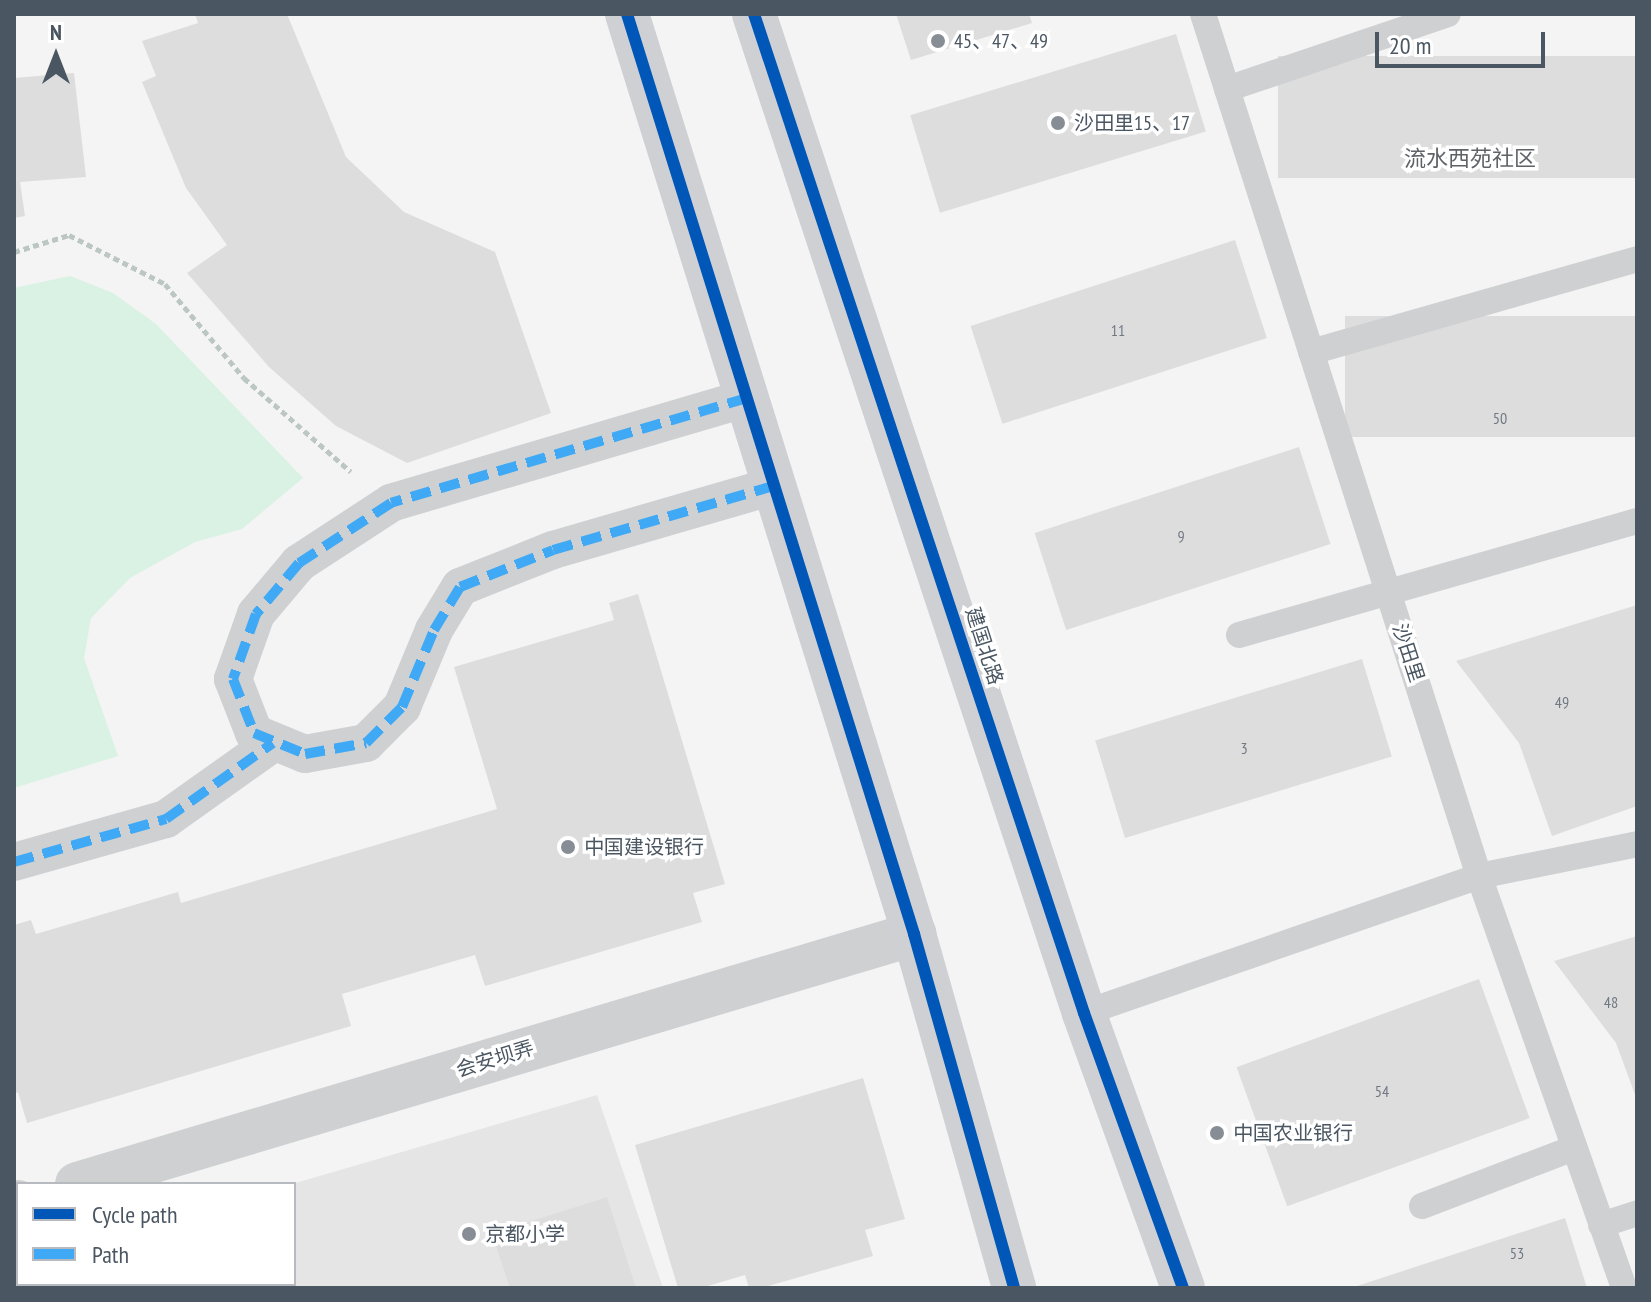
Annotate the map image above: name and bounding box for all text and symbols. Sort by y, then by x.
north arrow [16,16,96,96]
scale bar [1379,16,1549,66]
text: N [50,18,62,46]
place label: 45、47、49 [954,29,1048,53]
text: 20 m [1389,30,1431,61]
marker: 45、47、49 [929,32,947,50]
place label: 沙田里15、17 [1074,111,1190,135]
marker: 沙田里15、17 [1049,114,1067,132]
district label: 流水西苑社区 [1404,146,1536,172]
house number: 11 [1111,320,1125,340]
house number: 50 [1493,408,1507,428]
house number: 9 [1177,526,1185,546]
street label: 建国北路 [960,604,1008,688]
street label: 沙田里 [1387,621,1429,685]
house number: 49 [1555,692,1569,712]
house number: 3 [1240,738,1248,758]
place label: 中国建设银行 [584,835,704,859]
marker: 中国建设银行 [559,838,577,856]
house number: 48 [1604,992,1618,1012]
street label: 会安坝弄 [453,1036,537,1082]
house number: 54 [1375,1081,1389,1101]
place label: 中国农业银行 [1233,1121,1353,1145]
marker: 中国农业银行 [1208,1124,1226,1142]
legend [16,1182,296,1286]
text: Cycle path [92,1199,178,1230]
place label: 京都小学 [485,1222,565,1246]
marker: 京都小学 [460,1225,478,1243]
text: Path [92,1239,129,1270]
house number: 53 [1510,1243,1524,1263]

